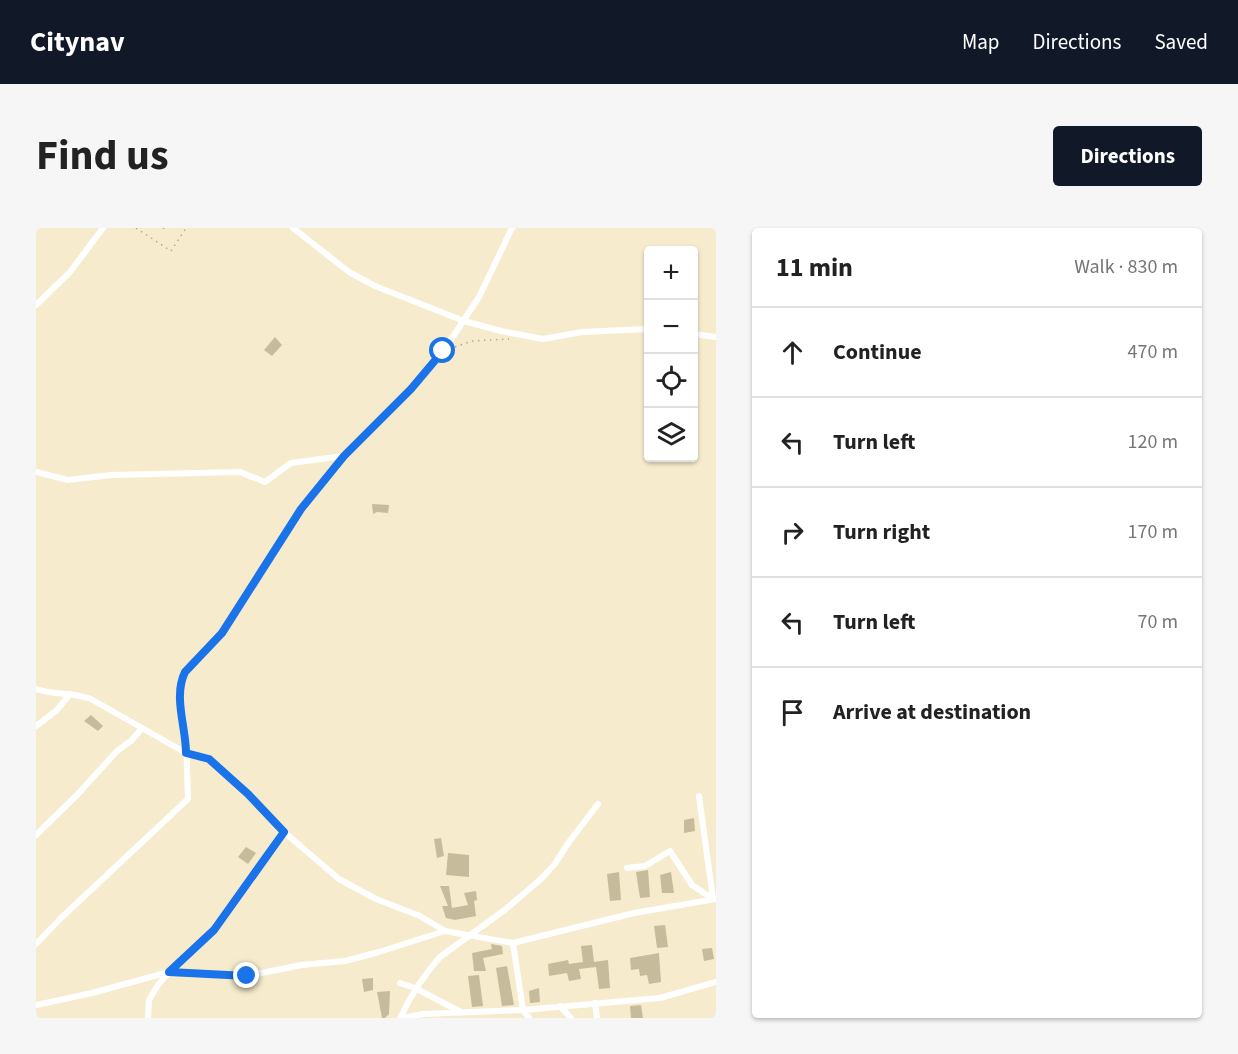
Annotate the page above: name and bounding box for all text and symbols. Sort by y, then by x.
text: Citynav [30,22,125,62]
text: Map [962,27,1000,57]
text: Directions [1033,27,1121,57]
text: Saved [1154,27,1208,57]
text: Find us [36,126,169,186]
button: Directions [1053,126,1202,186]
map controls [644,246,698,462]
button: + [644,246,698,300]
text: 11 min [776,249,853,286]
text: Walk · 830 m [1074,253,1178,281]
button: − [644,300,698,354]
icon: ahead [776,336,809,369]
text: Continue [833,336,922,368]
route start [429,337,455,363]
text: 470 m [1128,338,1178,366]
button: locate [644,354,698,408]
button: layers [644,408,698,462]
icon: left [776,426,809,459]
text: Turn left [833,426,915,458]
text: 120 m [1128,428,1178,456]
icon: right [776,516,809,549]
text: Turn right [833,516,930,548]
text: 170 m [1128,518,1178,546]
icon: left [776,606,809,639]
text: Turn left [833,606,915,638]
text: 70 m [1138,608,1178,636]
icon: arrive [776,696,809,729]
text: Arrive at destination [833,696,1031,728]
route end [233,962,259,988]

